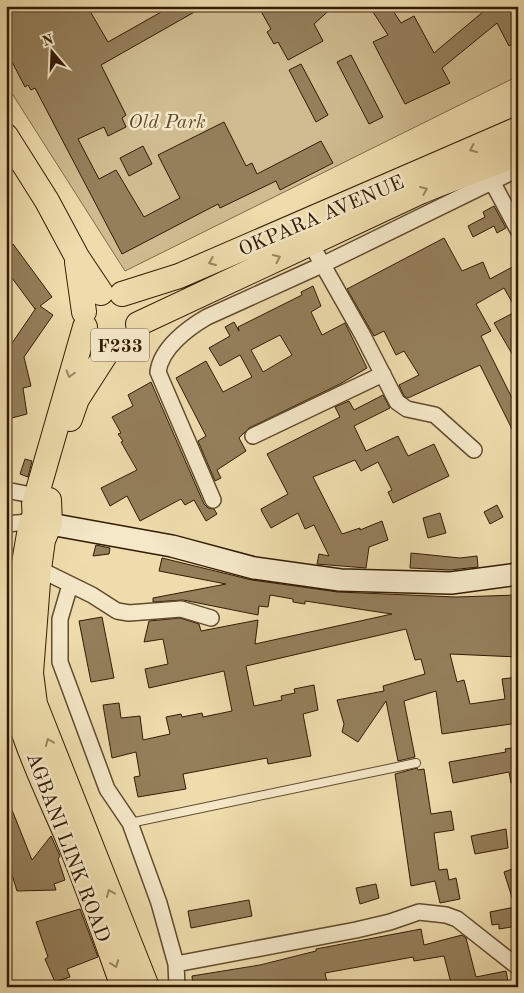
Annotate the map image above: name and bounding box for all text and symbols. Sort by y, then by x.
north arrow [28,28,78,78]
text: N [41,32,56,49]
park label: Old Park [128,113,206,133]
one-way arrow [469,142,478,153]
street label: OKPARA AVENUE [236,173,408,261]
one-way arrow [419,186,428,197]
one-way arrow [272,254,281,265]
one-way arrow [208,255,217,266]
road number: F233 [91,328,149,362]
one-way arrow [65,370,76,378]
one-way arrow [45,738,55,747]
street label: AGBANI LINK ROAD [22,750,113,945]
one-way arrow [106,889,116,897]
one-way arrow [109,959,119,968]

